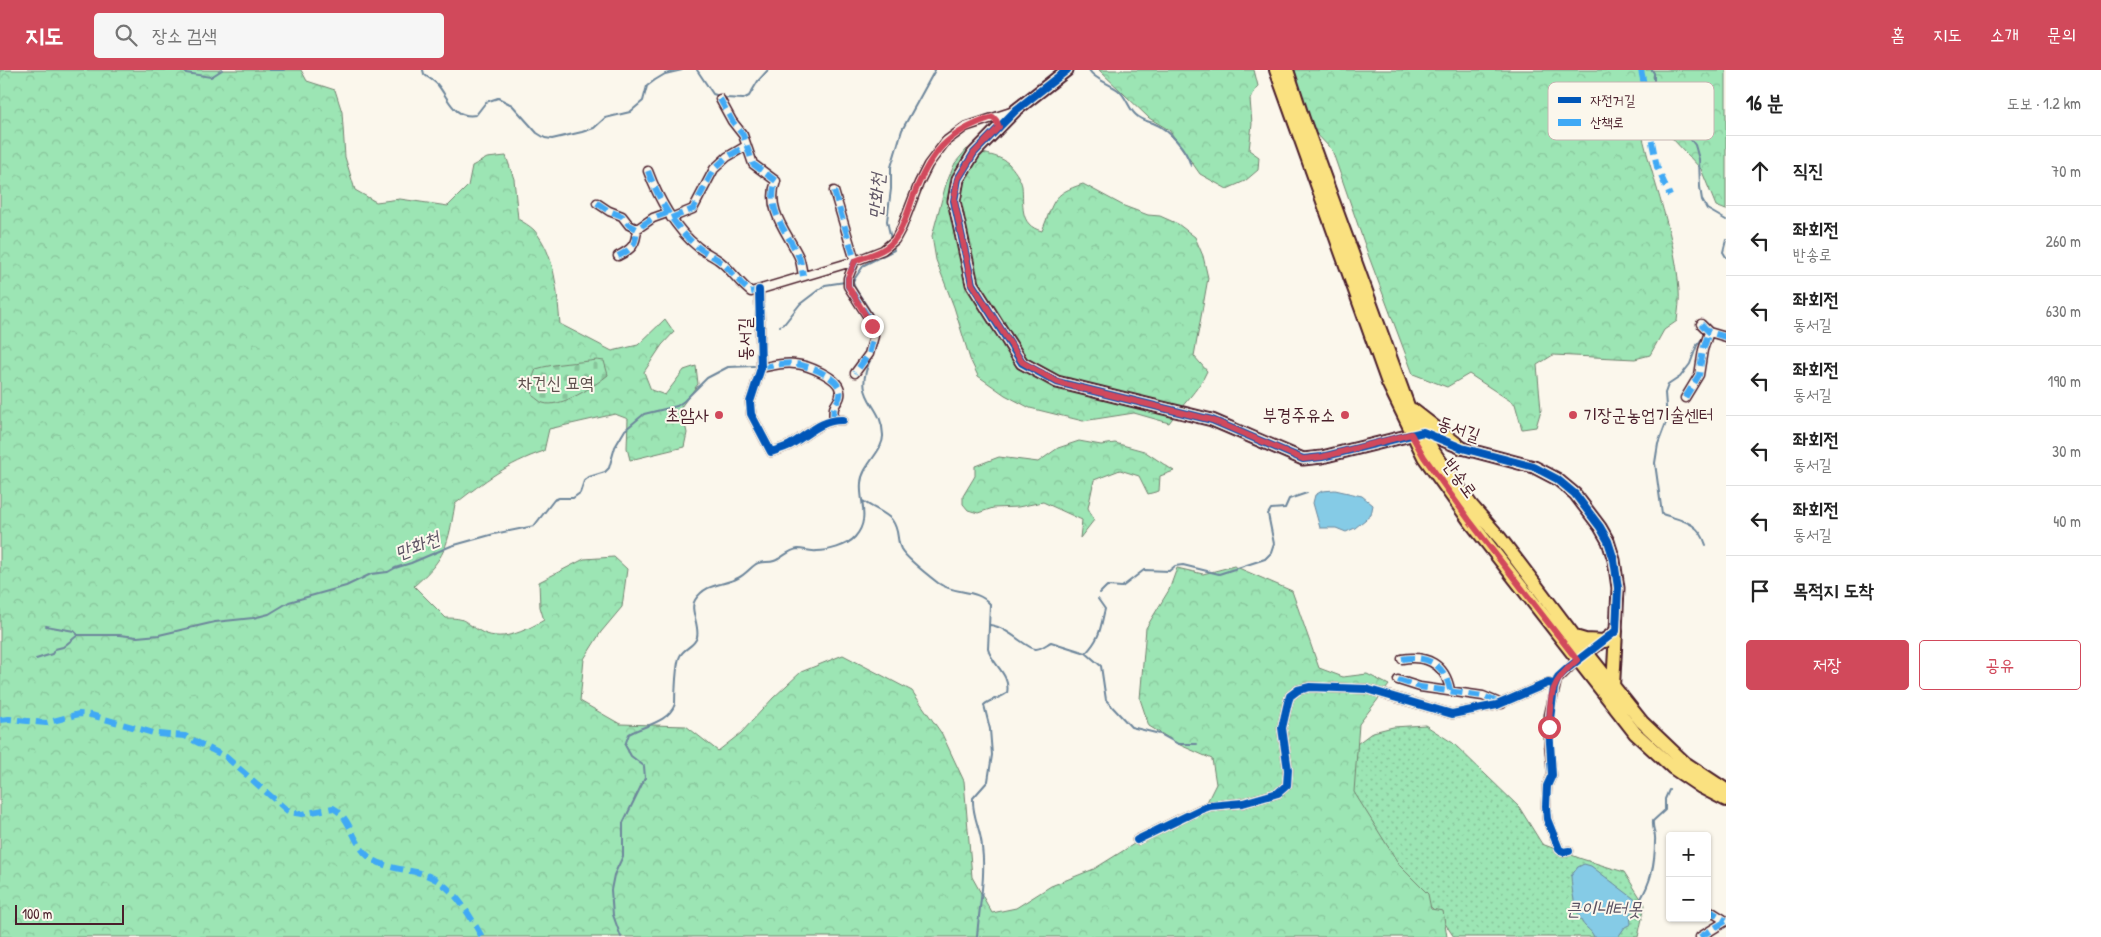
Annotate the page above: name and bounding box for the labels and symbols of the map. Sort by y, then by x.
legend [1548,82,1714,140]
text: 자전거길 [1590,90,1636,109]
text: 산책로 [1590,112,1624,131]
water label: 만화천 [862,171,890,220]
route end [861,315,884,338]
street label: 동서길 [732,317,757,361]
park label: 차건신 묘역 [518,370,594,395]
place label: 초암사 [666,402,710,427]
place label: 부경주유소 [1263,402,1335,427]
place label: 기장군농업기술센터 [1583,402,1713,427]
marker: 초암사 [713,409,725,421]
marker: 부경주유소 [1339,409,1351,421]
marker: 기장군농업기술센터 [1567,409,1579,421]
street label: 동서길 [1435,410,1484,448]
street label: 반송로 [1438,453,1483,503]
water label: 만화천 [391,524,445,566]
route start [1538,716,1561,739]
water label: 큰이내터못 [1566,895,1643,921]
scale bar [15,902,124,925]

